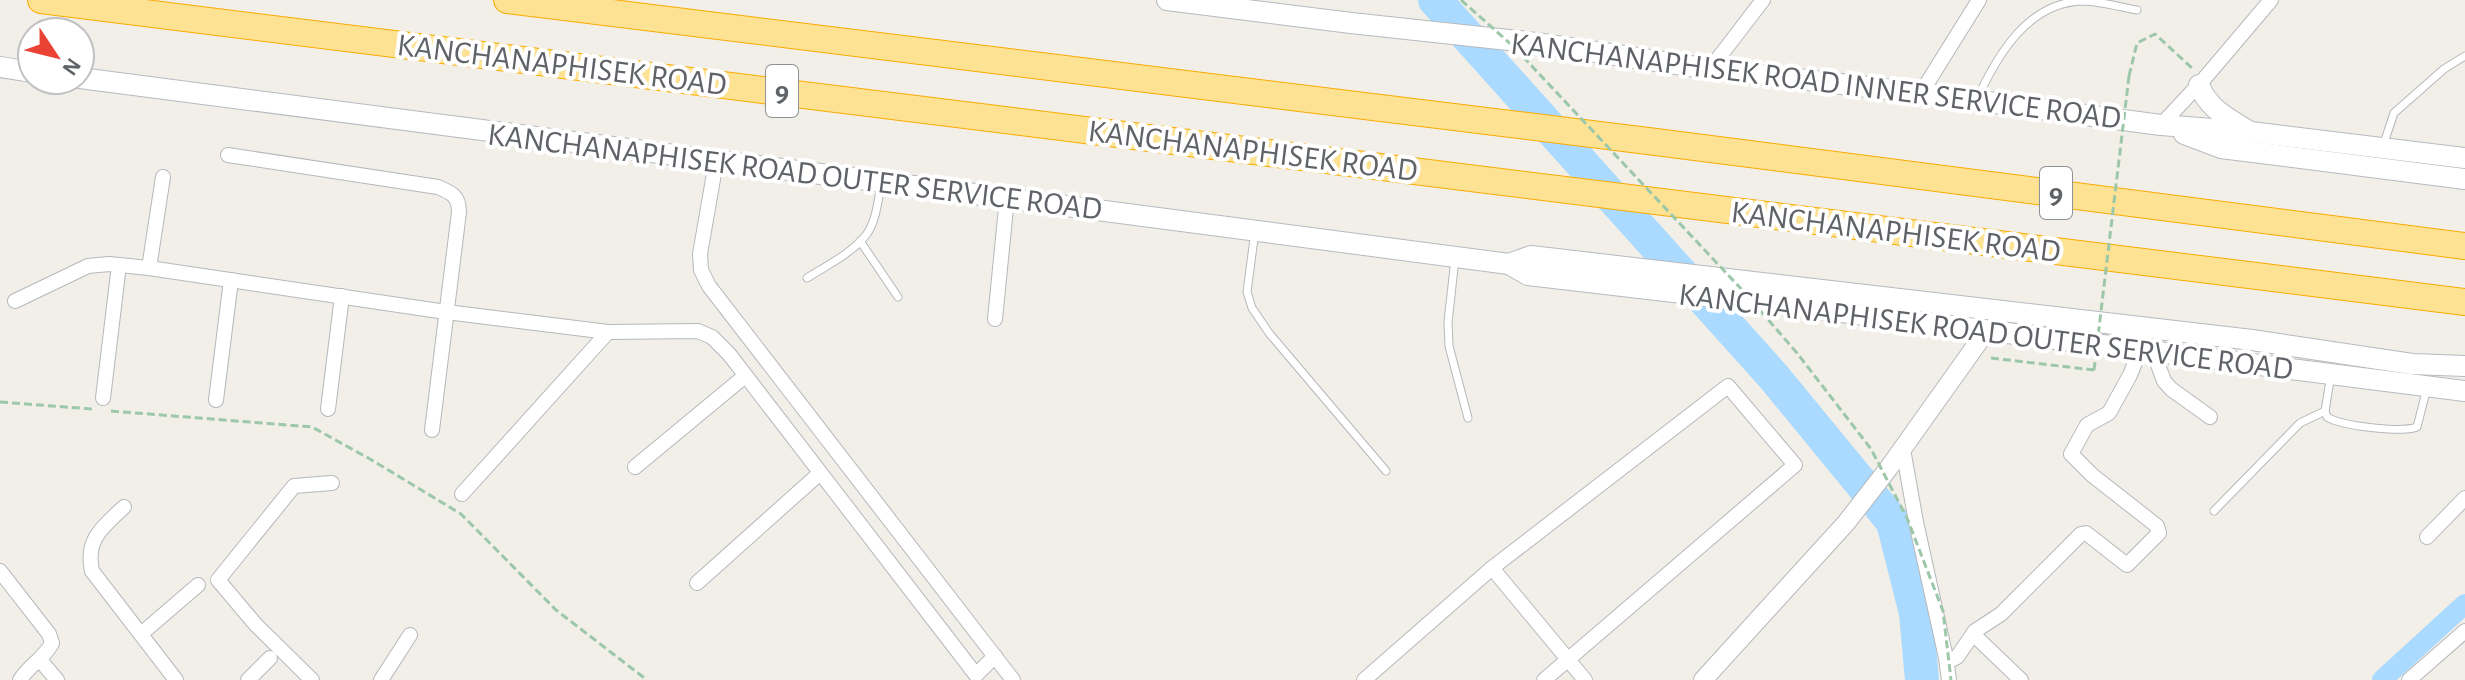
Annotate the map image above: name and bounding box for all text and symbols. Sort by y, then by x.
north arrow [16,16,96,96]
street label: KANCHANAPHISEK ROAD INNER SERVICE ROAD [1509,28,2123,134]
street label: KANCHANAPHISEK ROAD [395,29,728,101]
text: N [58,54,85,79]
road number: 9 [766,65,798,117]
street label: KANCHANAPHISEK ROAD [1086,115,1419,187]
street label: KANCHANAPHISEK ROAD OUTER SERVICE ROAD [486,118,1104,226]
road number: 9 [2040,167,2072,219]
street label: KANCHANAPHISEK ROAD [1729,196,2062,268]
street label: KANCHANAPHISEK ROAD OUTER SERVICE ROAD [1677,278,2295,386]

